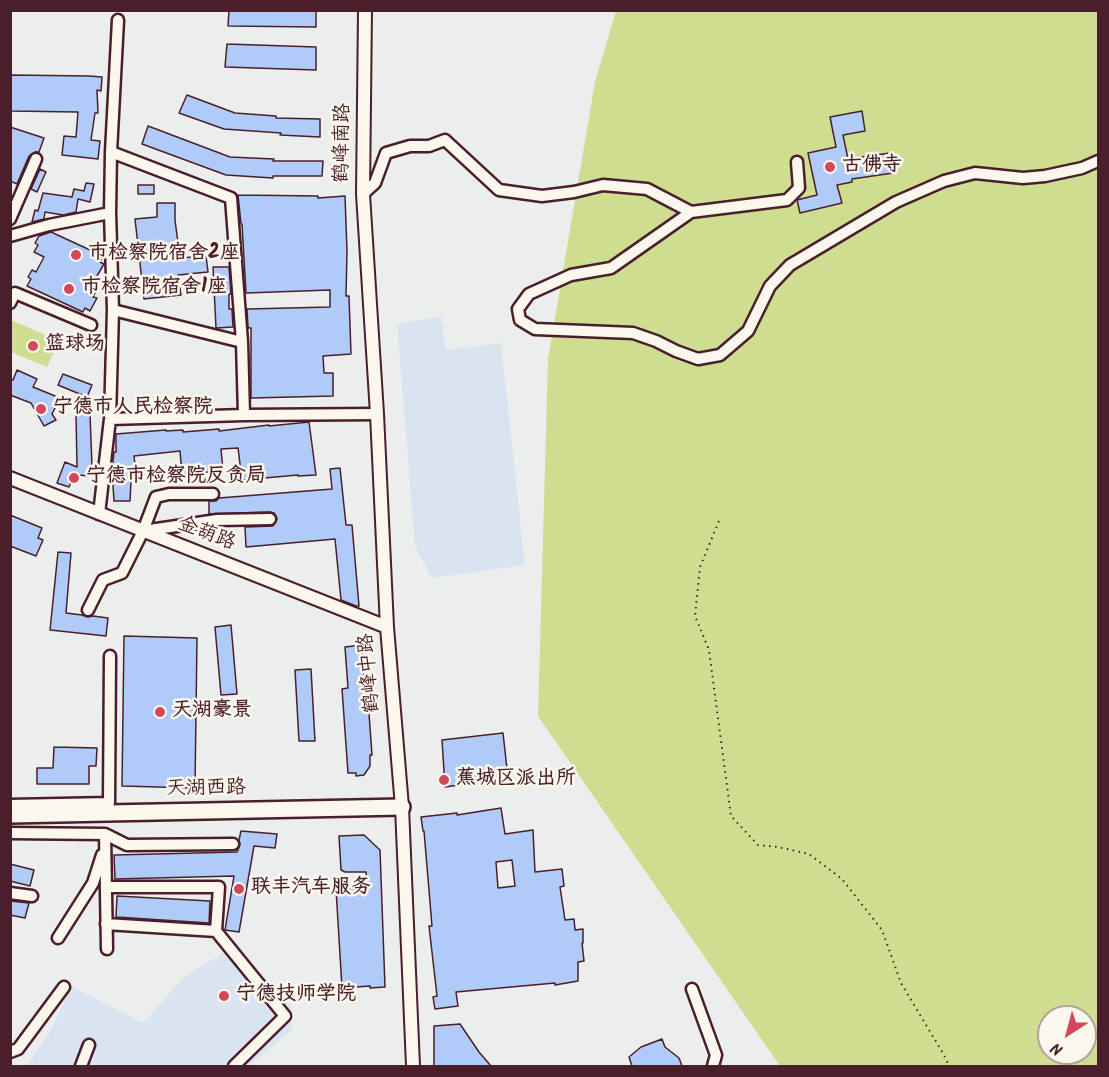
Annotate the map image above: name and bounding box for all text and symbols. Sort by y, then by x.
street label: 鹤峰南路 [331,103,357,183]
place label: 古佛寺 [842,155,902,179]
marker: 古佛寺 [823,160,837,174]
place label: 市检察院宿舍2座 [88,243,240,267]
marker: 市检察院宿舍2座 [69,248,83,262]
place label: 市检察院宿舍1座 [81,277,227,301]
marker: 市检察院宿舍1座 [62,282,76,296]
place label: 篮球场 [45,334,105,358]
marker: 篮球场 [26,339,40,353]
place label: 宁德市人民检察院 [53,397,213,421]
marker: 宁德市人民检察院 [34,402,48,416]
place label: 宁德市检察院反贪局 [86,466,266,490]
marker: 宁德市检察院反贪局 [67,471,81,485]
street label: 金葫路 [174,513,238,557]
street label: 鹤峰中路 [356,632,386,714]
place label: 天湖豪景 [172,700,252,724]
marker: 天湖豪景 [153,705,167,719]
place label: 蕉城区派出所 [456,768,576,792]
marker: 蕉城区派出所 [437,773,451,787]
street label: 天湖西路 [166,777,246,803]
place label: 联丰汽车服务 [251,877,371,901]
marker: 联丰汽车服务 [232,882,246,896]
place label: 宁德技师学院 [236,984,356,1008]
marker: 宁德技师学院 [217,989,231,1003]
north arrow [1037,1005,1097,1065]
text: N [1046,1035,1069,1061]

